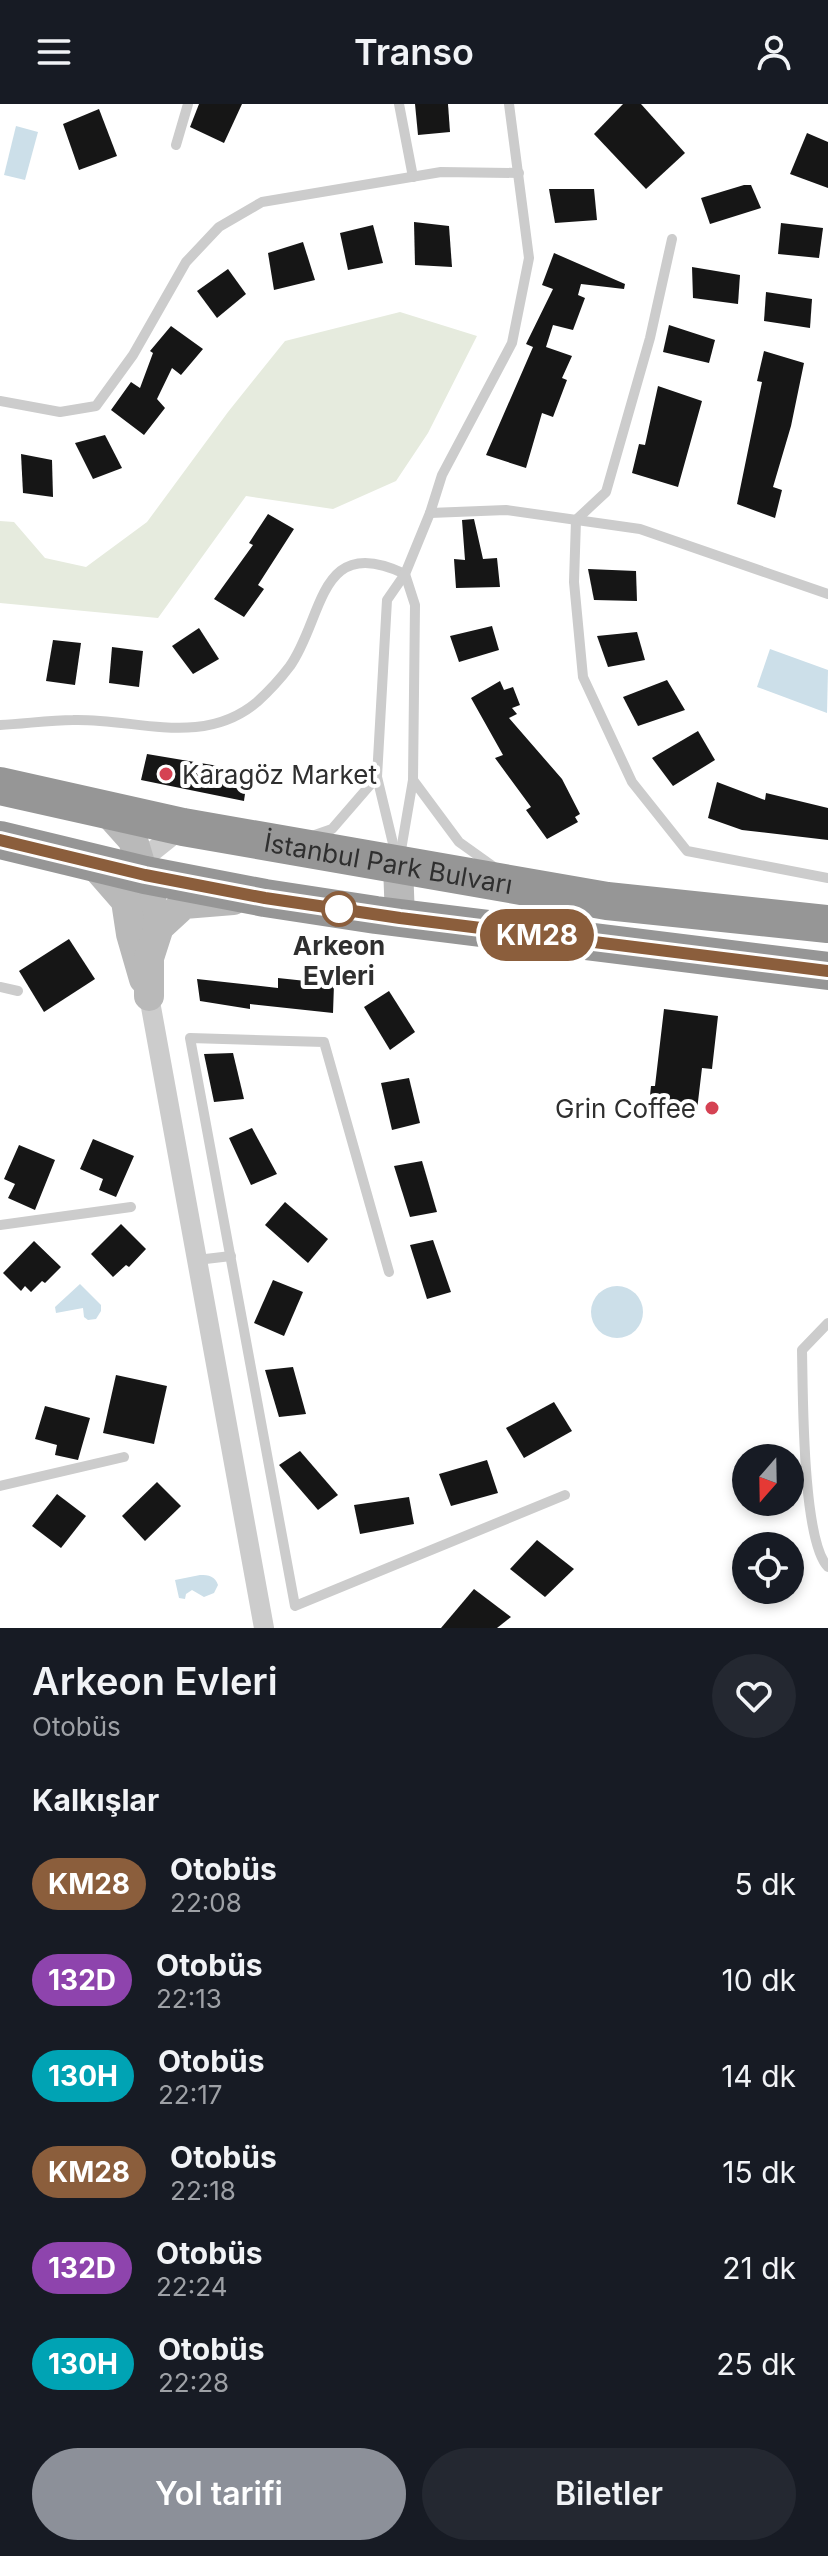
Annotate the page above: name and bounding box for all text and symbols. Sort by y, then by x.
icon: menu [32,30,76,74]
text: Transo [354,30,474,74]
icon: person [752,30,796,74]
place label: Karagöz Market [182,759,377,790]
marker: Karagöz Market [157,765,175,783]
street label: İstanbul Park Bulvarı [262,826,515,900]
marker: Arkeon Evleri [322,892,356,926]
line badge: KM28 [481,909,593,961]
text: KM28 [496,918,578,952]
place label: Arkeon Evleri [293,930,385,991]
place label: Grin Coffee [555,1093,696,1124]
marker: Grin Coffee [703,1099,721,1117]
north arrow [732,1444,804,1516]
map controls [732,1444,804,1604]
button: locate [732,1532,804,1604]
button: heart [712,1654,796,1738]
text: Arkeon Evleri [32,1658,278,1704]
text: Otobüs [32,1711,121,1742]
text: Kalkışlar [32,1782,159,1818]
text: Otobüs [170,1851,277,1887]
text: 5 dk [734,1866,796,1902]
text: KM28 [48,1867,130,1901]
text: 22:08 [170,1887,242,1918]
text: Otobüs [156,1947,263,1983]
text: 10 dk [722,1962,796,1998]
text: 132D [48,1963,116,1997]
text: 22:13 [156,1983,222,2014]
text: Otobüs [158,2043,265,2079]
text: 14 dk [721,2058,796,2094]
text: 130H [48,2059,118,2093]
text: 22:17 [158,2079,222,2110]
text: Otobüs [170,2139,277,2175]
text: 15 dk [722,2154,796,2190]
text: KM28 [48,2155,130,2189]
text: 22:18 [170,2175,236,2206]
text: Otobüs [156,2235,263,2271]
text: 21 dk [722,2250,796,2286]
text: 132D [48,2251,116,2285]
text: 22:24 [156,2271,227,2302]
text: Otobüs [158,2331,265,2367]
text: 25 dk [716,2346,796,2382]
text: 130H [48,2347,118,2381]
text: 22:28 [158,2367,229,2398]
button: Yol tarifi [32,2448,406,2540]
button: Biletler [422,2448,796,2540]

